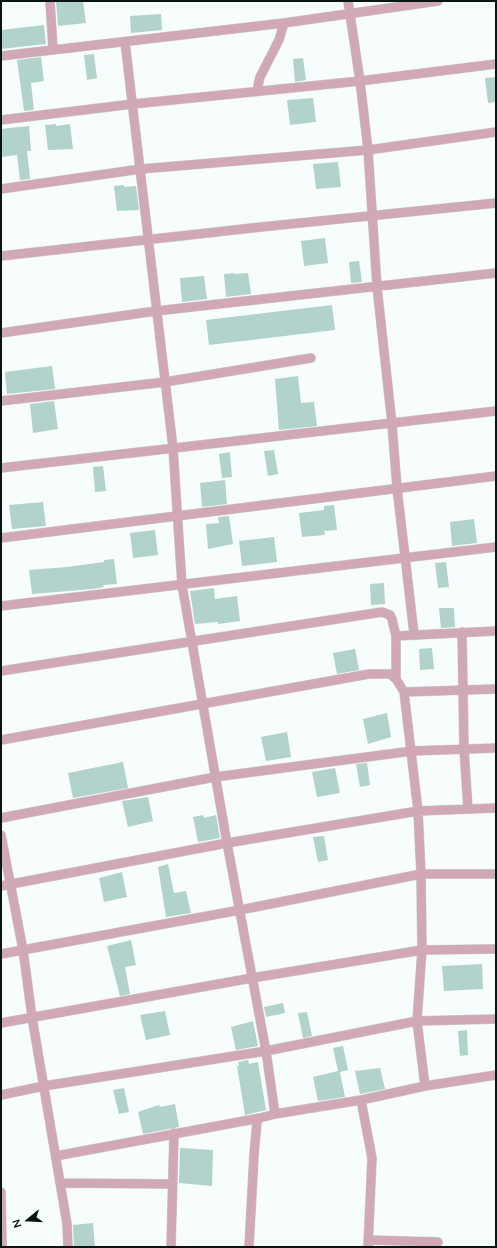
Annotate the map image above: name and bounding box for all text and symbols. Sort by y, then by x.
north arrow [8,1200,48,1240]
text: N [9,1218,24,1230]

